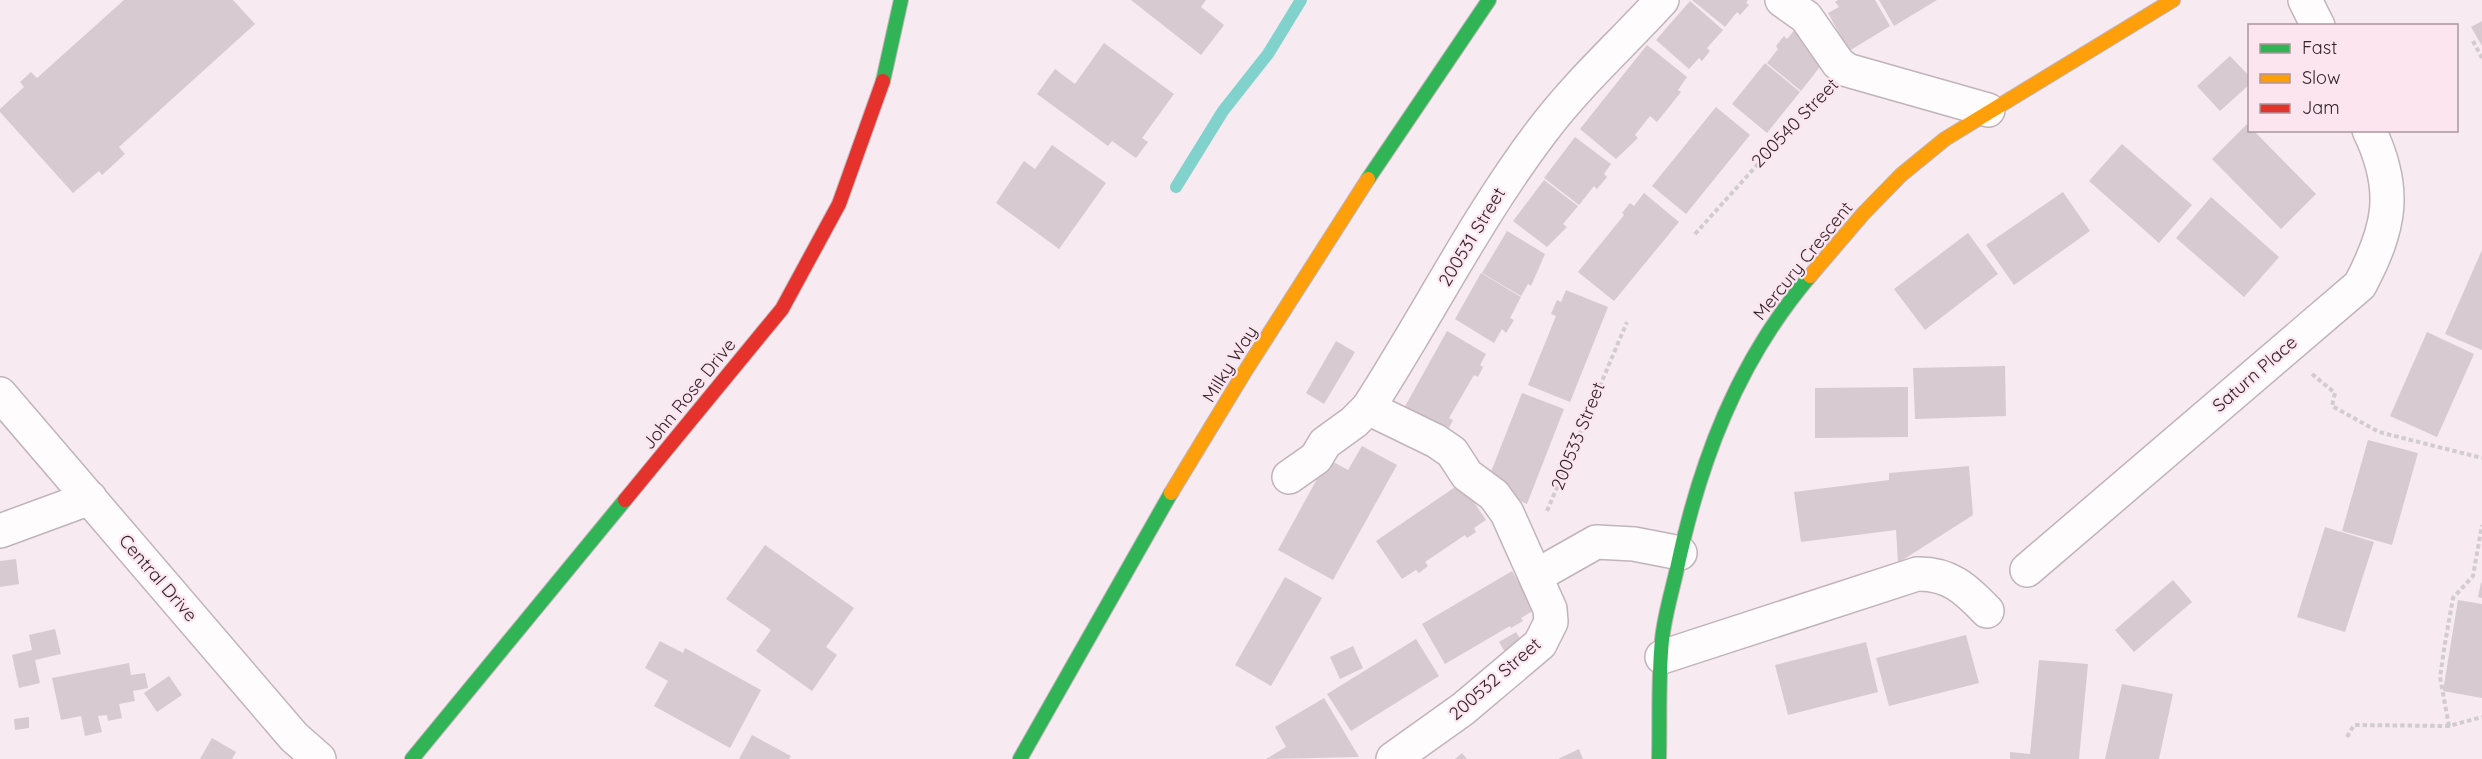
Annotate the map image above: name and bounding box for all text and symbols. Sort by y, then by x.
legend [2248,24,2458,132]
text: Fast [2302,36,2337,59]
text: Slow [2302,66,2340,89]
street label: 200540 Street [1746,73,1843,172]
text: Jam [2302,96,2340,119]
street label: 200531 Street [1433,183,1510,290]
street label: Mercury Crescent [1748,197,1858,325]
street label: Milky Way [1197,321,1262,406]
street label: Saturn Place [2208,331,2302,417]
street label: John Rose Drive [637,333,740,454]
street label: 200533 Street [1545,379,1610,493]
street label: Central Drive [114,529,203,626]
street label: 200532 Street [1444,632,1546,725]

